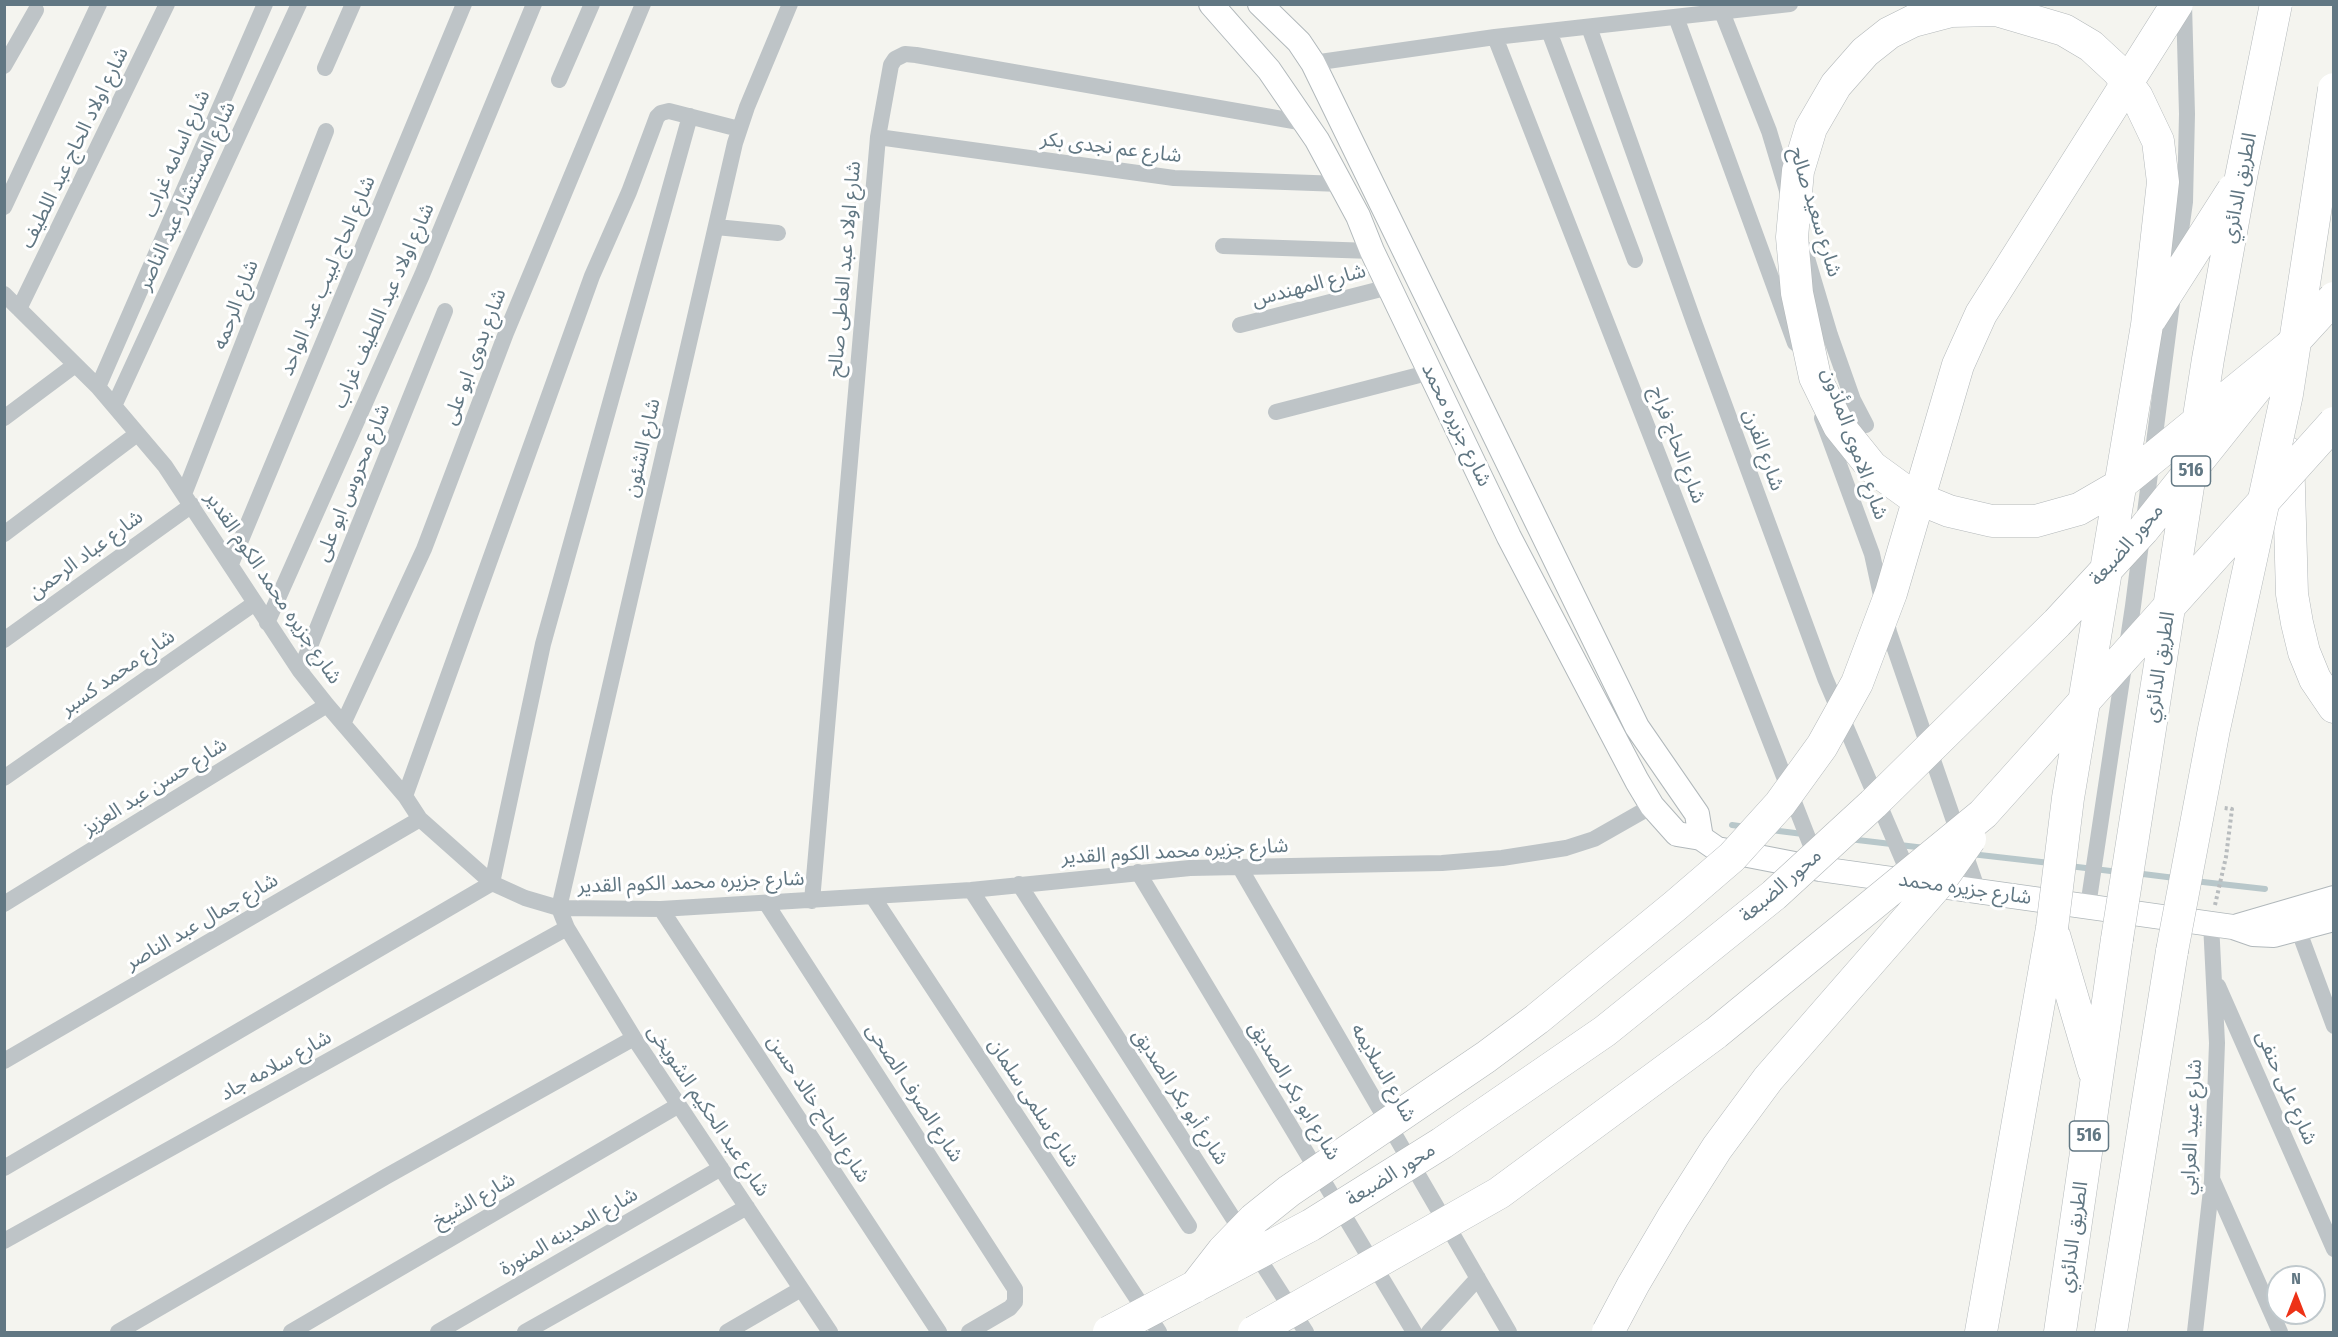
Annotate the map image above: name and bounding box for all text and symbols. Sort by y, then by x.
street label: شارع اولاد الحاج عبد اللطيف [16,43,134,253]
street label: شارع اسامه غراب [138,87,216,221]
street label: شارع المستشار عبد الناصر [133,98,241,294]
street label: شارع عم نجدى بكر [1039,127,1183,169]
street label: الطريق الدائري [2218,131,2262,245]
street label: شارع سعيد صالح [1784,144,1846,280]
street label: شارع اولاد عبد العاطى صالح [824,160,866,378]
street label: شارع الحاج لبيب عبد الواحد [275,173,381,379]
street label: شارع اولاد عبد اللطيف غراب [328,200,440,412]
street label: شارع الرحمه [208,257,264,353]
street label: شارع المهندس [1249,259,1369,313]
street label: شارع بدوى ابو على [438,286,512,428]
street label: شارع جزيره محمد [1416,359,1496,491]
street label: شارع الاموى المأذون [1815,365,1893,523]
street label: شارع الحاج فراج [1644,383,1710,507]
street label: شارع الشئون [620,396,666,500]
street label: شارع محروس ابو على [310,401,396,565]
street label: شارع الفرن [1737,406,1789,494]
road number: 516 [2172,456,2210,486]
street label: شارع جزيره محمد الكوم القدير [200,487,346,689]
street label: محور الضبعة [2085,499,2169,591]
street label: شارع عباد الرحمن [24,505,148,605]
street label: الطريق الدائري [2139,610,2181,724]
street label: شارع محمد كسبر [56,625,180,721]
street label: شارع حسن عبد العزيز [78,733,232,841]
street label: شارع جزيره محمد الكوم القدير [1061,834,1289,870]
street label: محور الضبعة [1735,844,1827,928]
street label: شارع جزيره محمد الكوم القدير [577,867,805,899]
street label: شارع جزيره محمد [1897,868,2033,910]
street label: شارع جمال عبد الناصر [121,869,283,975]
street label: شارع ابو بكر الصديق [1243,1017,1345,1165]
street label: شارع الصرف الصحى [860,1019,968,1167]
street label: شارع السلايمه [1345,1019,1421,1127]
street label: شارع عبد الحكيم الشويخى [642,1021,774,1201]
street label: شارع أبو بكر الصديق [1127,1024,1233,1170]
street label: شارع سلامه جاد [216,1026,336,1106]
street label: شارع على حنفى [2250,1027,2322,1149]
street label: شارع الحاج خالد حسن [761,1031,875,1187]
street label: شارع سلمى سلمان [982,1034,1084,1172]
street label: شارع عبيد العرابي [2176,1058,2208,1196]
road number: 516 [2070,1121,2108,1151]
street label: محور الضبعة [1342,1138,1440,1212]
street label: شارع الشيخ [429,1168,519,1234]
street label: الطريق الدائري [2054,1180,2094,1294]
street label: شارع المدينه المنورة [496,1183,642,1281]
north arrow [2266,1265,2326,1325]
text: N [2291,1269,2301,1288]

